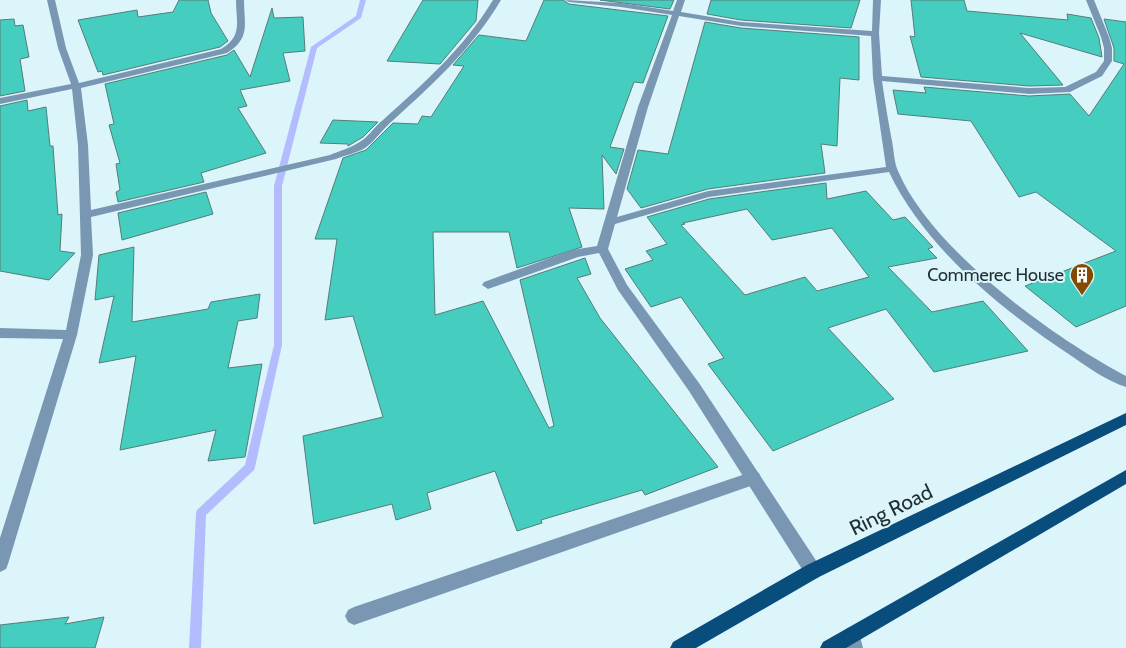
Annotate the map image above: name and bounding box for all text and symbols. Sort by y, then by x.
building icon: Commerec House [1069,262,1095,296]
place label: Commerec House [927,264,1064,286]
street label: Ring Road [845,479,936,540]

